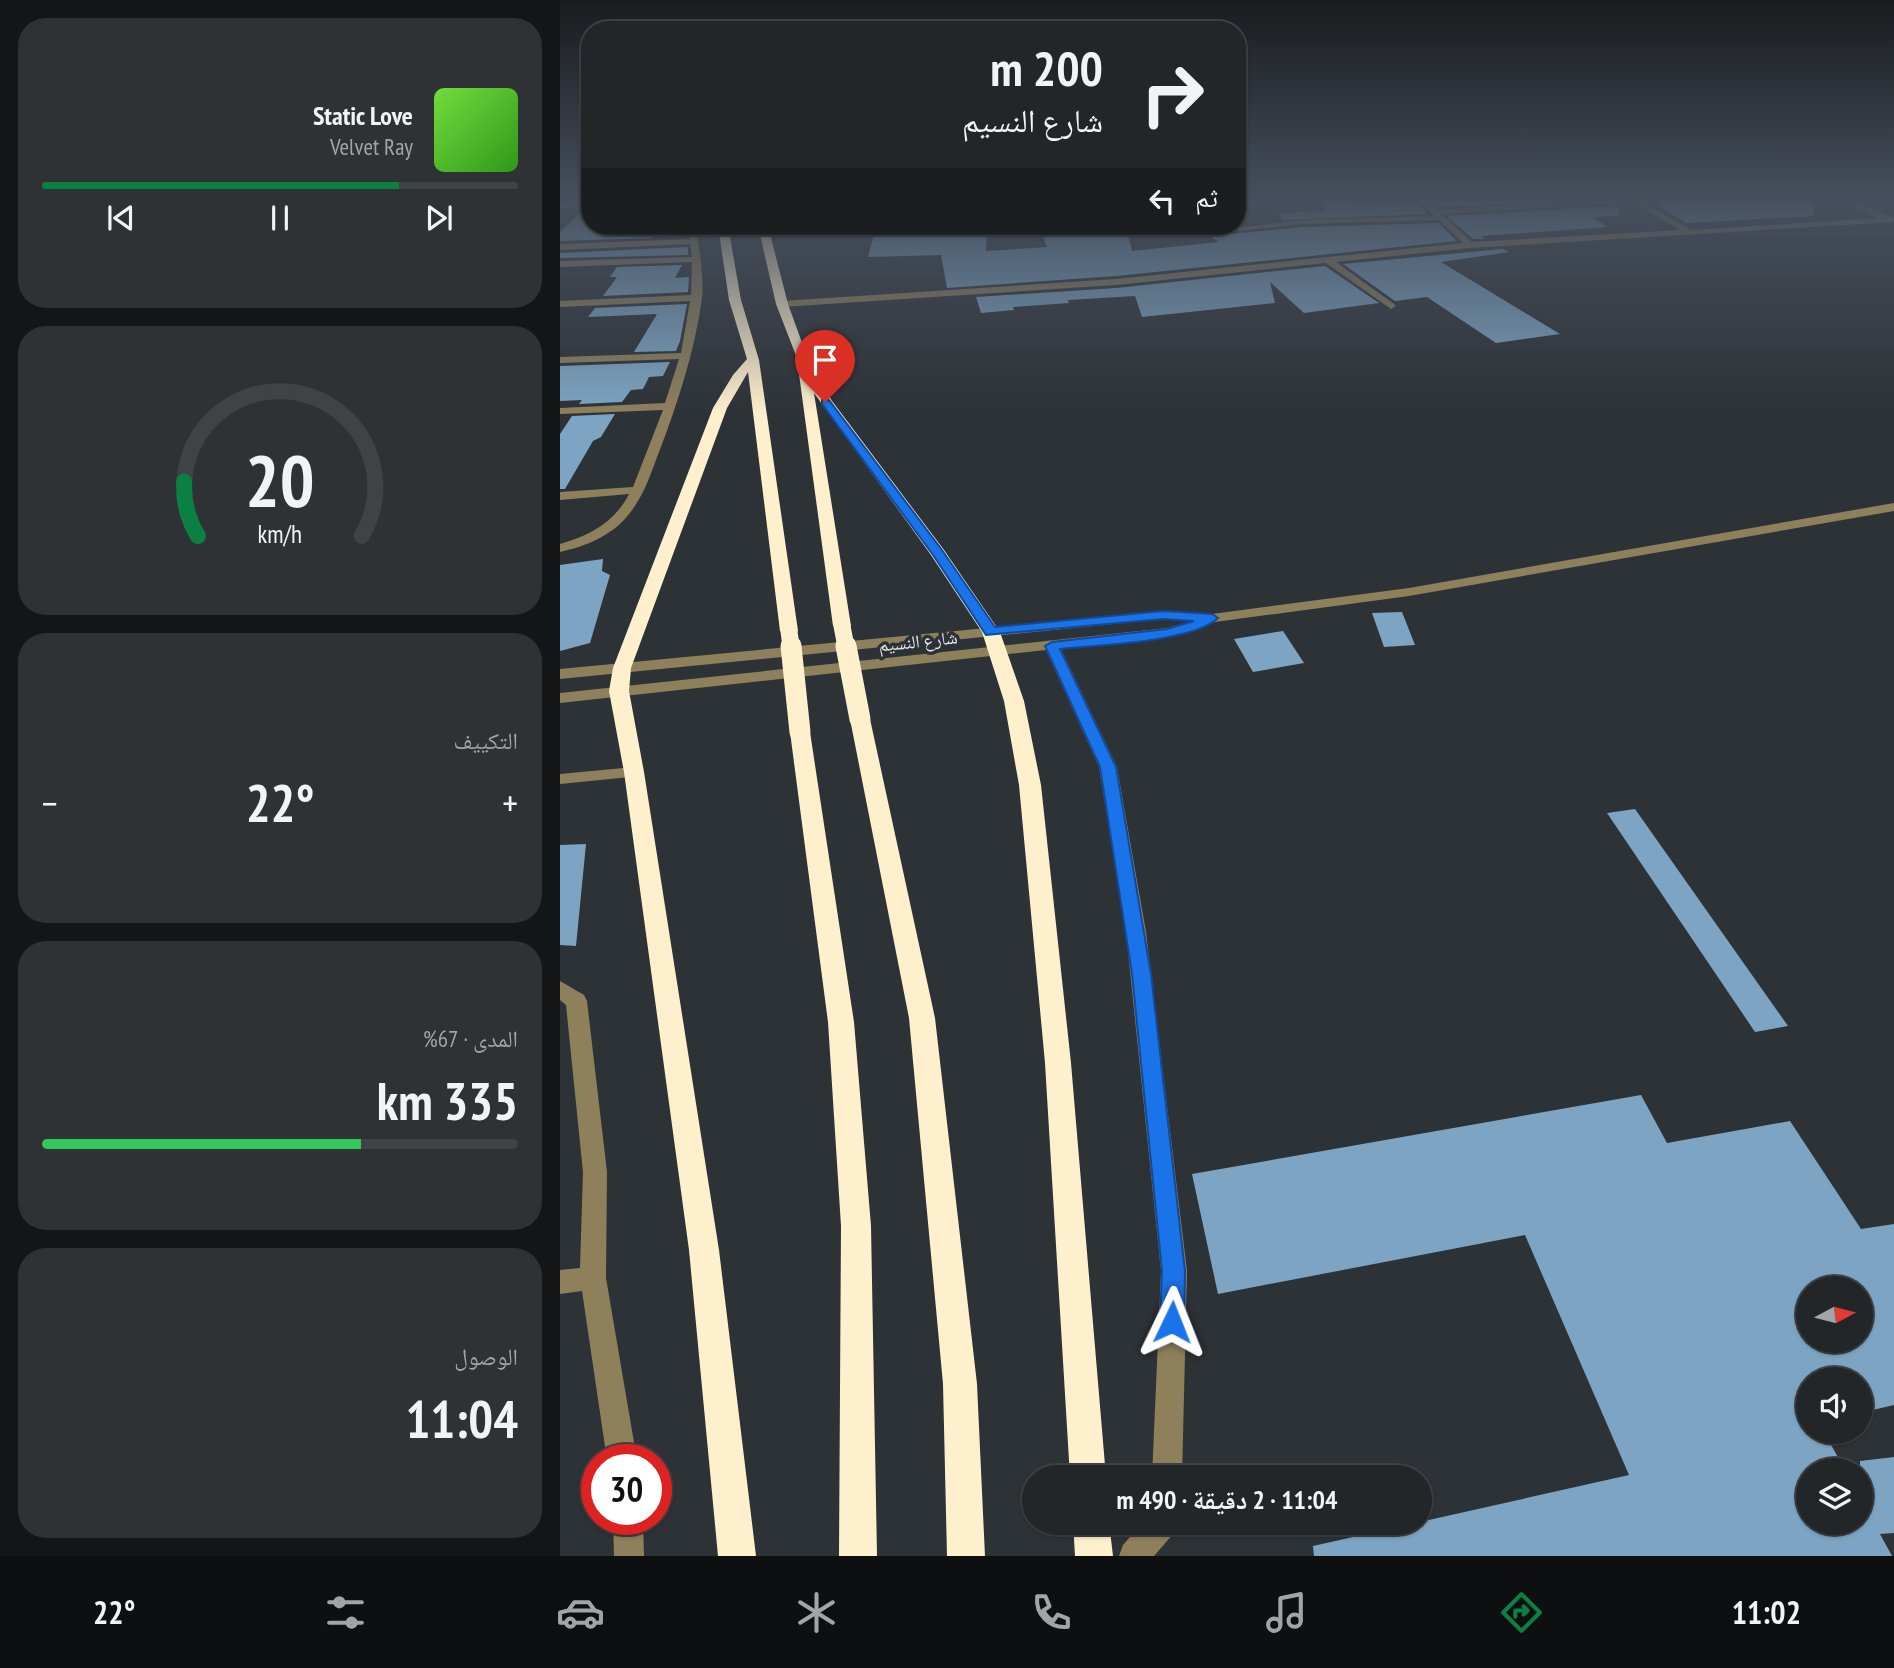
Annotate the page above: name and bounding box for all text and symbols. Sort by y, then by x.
text: 200 m [990,36,1103,100]
icon: right [1127,49,1218,140]
text: Static Love [313,99,413,132]
text: شارع النسيم [962,99,1103,141]
text: Velvet Ray [330,132,413,161]
text: ثم [1195,181,1218,214]
icon: left [1143,182,1181,220]
icon: previous [102,199,140,237]
icon: pause [261,199,299,237]
icon: next [420,199,458,237]
pin [795,330,855,402]
icon: arrive [806,341,844,379]
text: 20 [245,433,315,527]
text: km/h [258,518,302,550]
street label: شارع النسيم [877,625,959,658]
text: التكييف [453,726,518,755]
text: 22° [246,769,314,836]
text: − [42,778,58,827]
text: + [502,778,518,827]
text: المدى · 67% [423,1024,518,1053]
text: 335 km [377,1067,518,1134]
north arrow [1796,1276,1872,1353]
map controls [1796,1276,1873,1535]
position arrow [1135,1285,1209,1359]
text: الوصول [454,1342,518,1371]
button: sound [1796,1367,1873,1444]
text: 11:04 [406,1385,518,1452]
speed limit sign: 30 [581,1444,672,1535]
button: layers [1796,1458,1873,1535]
text: 11:04 · 2 دقيقة · 490 m [1117,1483,1337,1516]
icon: filters [321,1588,370,1637]
icon: car [556,1588,605,1637]
icon: climate [792,1588,841,1637]
icon: phone [1027,1588,1076,1637]
icon: music [1262,1588,1311,1637]
icon: directions [1497,1588,1546,1637]
text: 22° [93,1591,135,1633]
text: 11:02 [1732,1591,1801,1633]

